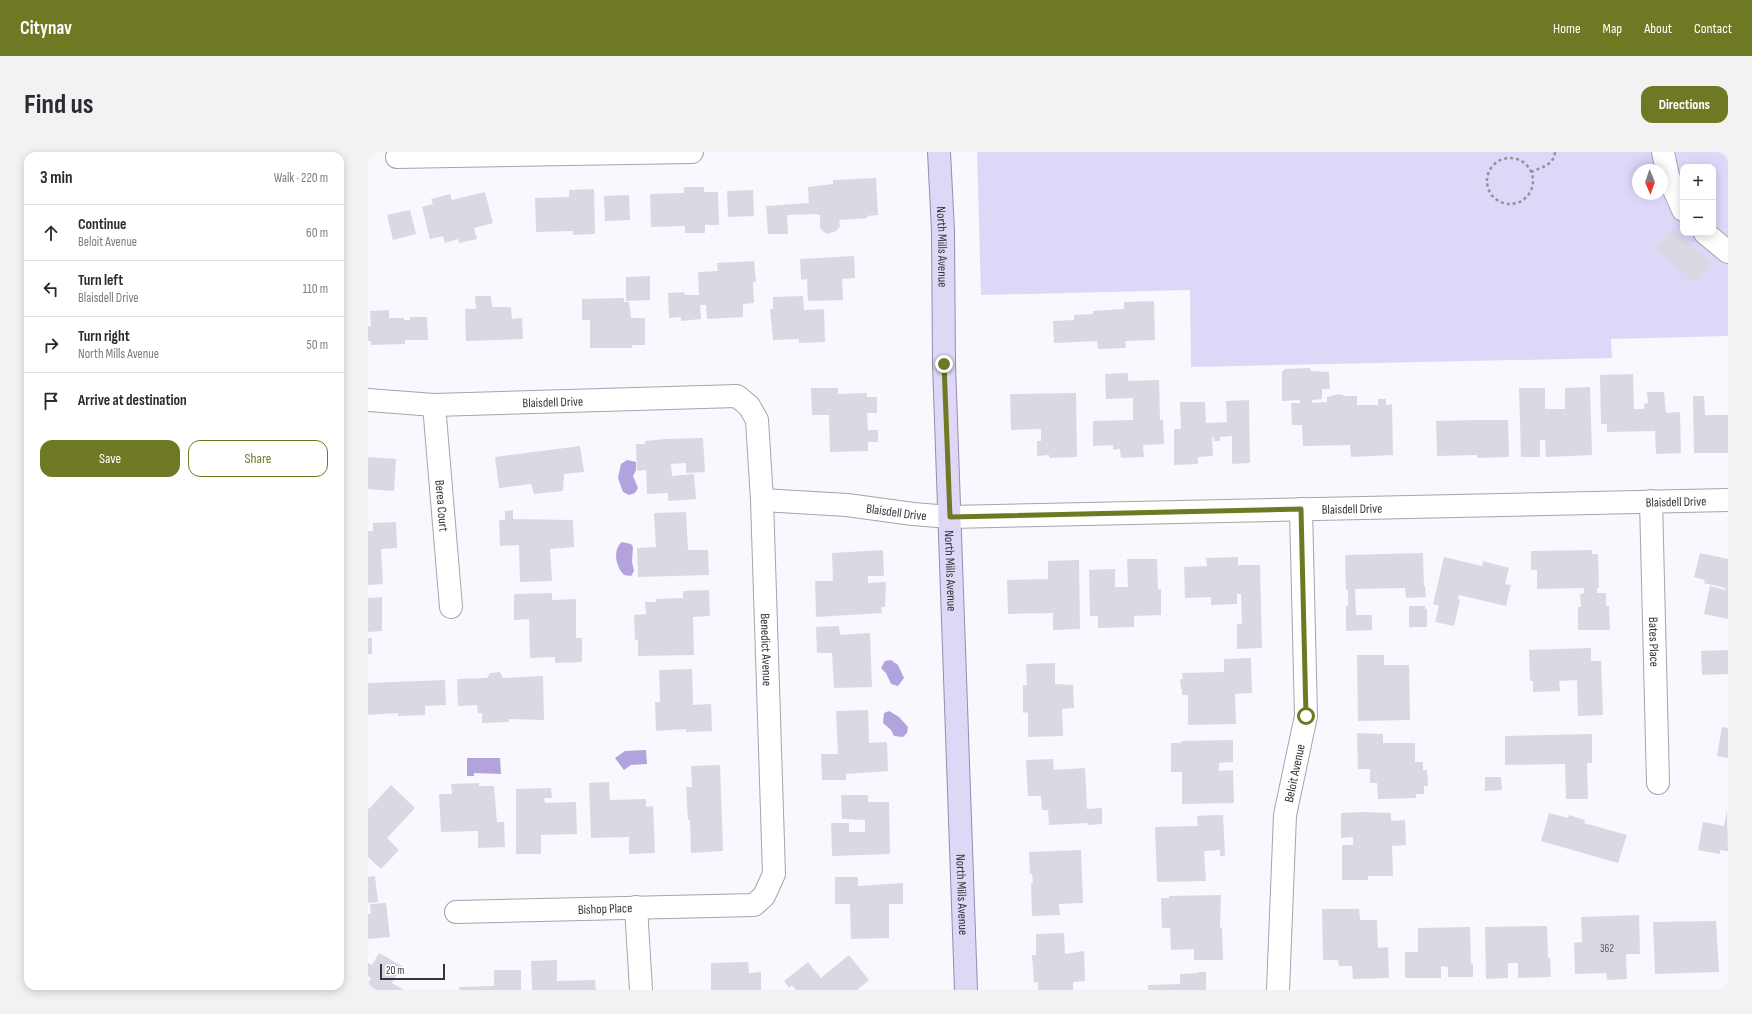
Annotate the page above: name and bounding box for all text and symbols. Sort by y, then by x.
text: Citynav [20,17,72,40]
text: Home [1553,20,1581,37]
text: Map [1603,20,1622,37]
text: About [1644,20,1672,37]
text: Contact [1694,20,1732,37]
button: Directions [1641,86,1728,123]
text: Find us [24,88,93,121]
north arrow [1632,164,1668,200]
map controls [1680,164,1716,236]
button: + [1680,164,1716,200]
text: 3 min [40,168,73,188]
text: Walk · 220 m [274,170,328,186]
button: − [1680,200,1716,236]
street label: North Mills Avenue [933,206,950,288]
text: Continue [78,215,127,234]
icon: ahead [40,222,62,244]
text: 60 m [306,225,328,241]
text: Beloit Avenue [78,234,137,250]
text: Turn left [78,271,123,290]
icon: left [40,278,62,300]
text: 110 m [303,281,328,297]
text: Blaisdell Drive [78,290,139,306]
text: Turn right [78,327,130,346]
icon: right [40,334,62,356]
text: 50 m [307,337,328,353]
text: North Mills Avenue [78,346,159,362]
route end [935,355,953,373]
icon: arrive [40,390,62,412]
text: Arrive at destination [78,391,187,410]
street label: Blaisdell Drive [522,394,583,411]
button: Save [40,440,180,477]
button: Share [188,440,328,477]
street label: Berea Court [431,479,452,532]
street label: Blaisdell Drive [1645,493,1706,511]
street label: Blaisdell Drive [865,501,927,524]
street label: Blaisdell Drive [1322,501,1383,518]
street label: North Mills Avenue [941,530,960,612]
street label: Benedict Avenue [757,613,775,686]
street label: Bates Place [1645,617,1662,667]
route start [1297,707,1315,725]
street label: Beloit Avenue [1281,743,1309,804]
street label: North Mills Avenue [952,854,971,935]
street label: Bishop Place [577,900,633,918]
house number: 362 [1600,942,1614,955]
scale bar [380,962,445,981]
text: 20 m [386,964,404,977]

